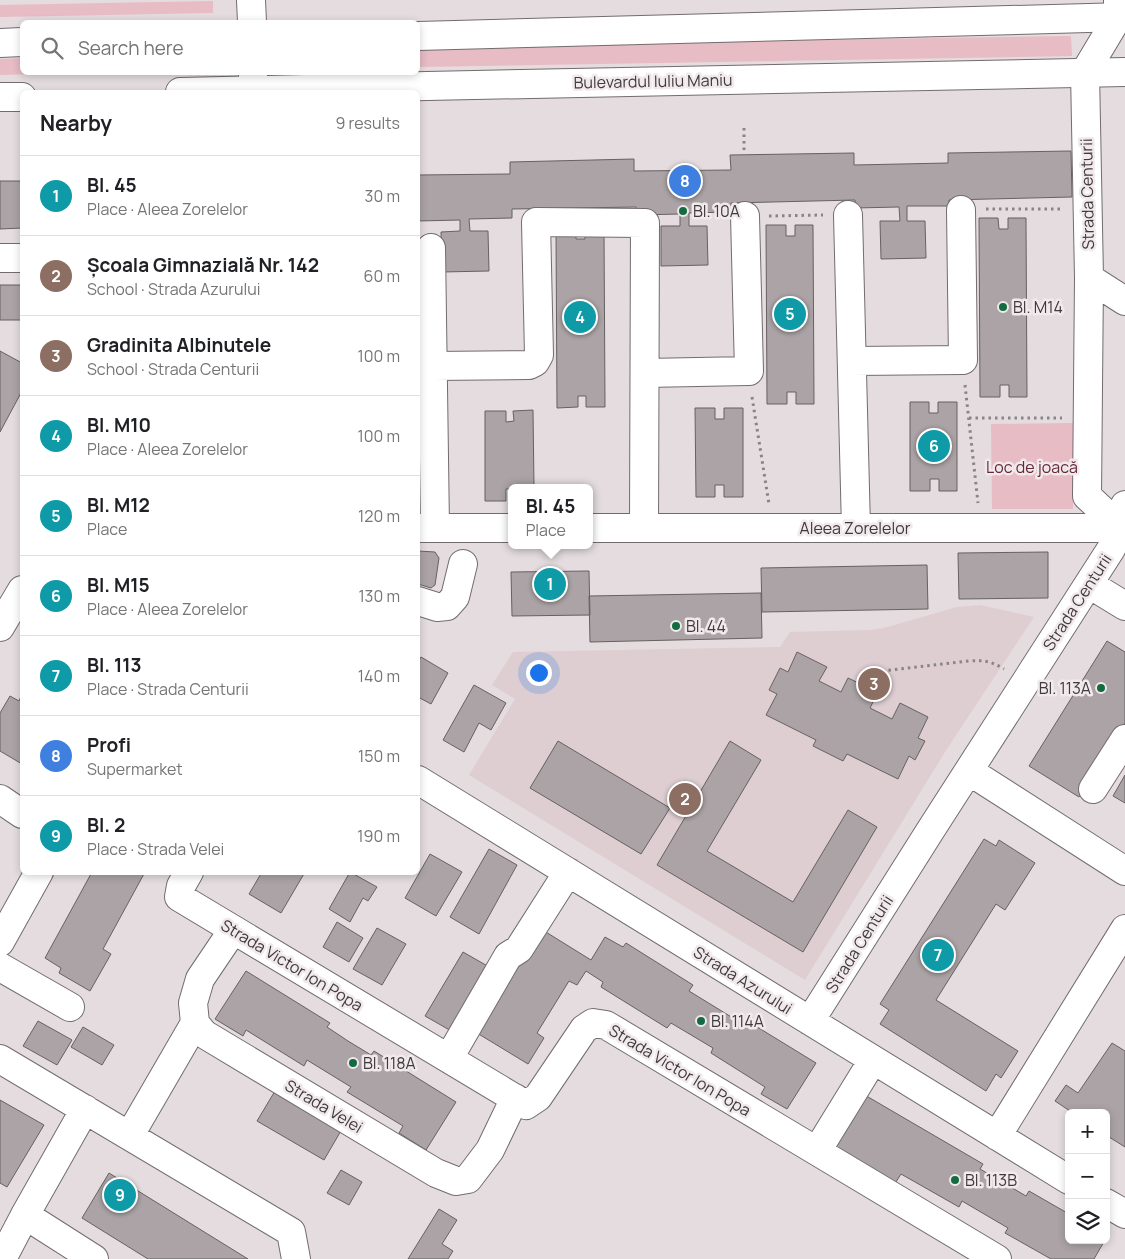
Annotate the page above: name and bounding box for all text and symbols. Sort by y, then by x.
search box [20,20,420,75]
icon: search [38,34,66,62]
text: Search here [78,35,184,61]
street label: Bulevardul Iuliu Maniu [573,69,733,93]
text: Nearby [40,109,112,137]
text: 9 results [335,112,400,134]
street label: Strada Centurii [1075,138,1099,250]
pin: 8 [669,162,701,200]
text: Bl. 45 [87,172,137,198]
text: 1 [52,185,60,207]
text: 30 m [365,185,400,207]
text: Place · Aleea Zorelelor [87,198,248,220]
place label: Bl. 10A [693,200,740,222]
marker: Bl. 10A [677,205,689,217]
text: Școala Gimnazială Nr. 142 [87,252,319,278]
text: 2 [51,265,61,287]
text: 60 m [364,265,400,287]
text: School · Strada Azurului [87,278,260,300]
pin: 5 [774,295,806,333]
place label: Bl. M14 [1013,296,1063,318]
pin: 4 [564,298,596,336]
marker: Bl. M14 [997,301,1009,313]
text: Gradinita Albinutele [87,332,271,358]
text: 3 [51,345,61,367]
text: 100 m [357,345,400,367]
text: School · Strada Centurii [87,358,259,380]
text: Bl. M10 [87,412,151,438]
text: 4 [51,425,61,447]
text: 100 m [357,425,400,447]
pin: 6 [918,427,950,465]
text: Place · Aleea Zorelelor [87,438,248,460]
park label: Loc de joacă [986,456,1078,478]
popup [508,484,593,549]
text: Bl. M12 [87,492,150,518]
text: Bl. 45 [526,493,575,519]
text: 5 [51,505,61,527]
text: 120 m [358,505,400,527]
street label: Aleea Zorelelor [800,517,911,539]
text: Place [87,518,127,540]
text: Place [526,519,566,541]
street label: Strada Centurii [1037,549,1117,655]
pin: 1 [534,565,566,603]
text: Bl. M15 [87,572,150,598]
text: 6 [51,585,61,607]
text: 130 m [358,585,400,607]
text: Place · Aleea Zorelelor [87,598,248,620]
place label: Bl. 44 [686,615,726,637]
marker: Bl. 44 [670,620,682,632]
text: Bl. 113 [87,652,142,678]
your location [526,660,552,686]
text: 7 [52,665,60,687]
text: 140 m [358,665,400,687]
pin: 3 [858,665,890,703]
place label: Bl. 113A [1039,677,1091,699]
text: Place · Strada Centurii [87,678,249,700]
marker: Bl. 113A [1095,682,1107,694]
text: Profi [87,732,131,758]
text: 8 [51,745,61,767]
text: 150 m [358,745,400,767]
text: Supermarket [87,758,183,780]
pin: 2 [669,780,701,818]
text: Bl. 2 [87,812,125,838]
text: 9 [51,825,61,847]
text: 190 m [357,825,400,847]
text: Place · Strada Velei [87,838,224,860]
street label: Strada Centurii [820,891,898,997]
street label: Strada Victor Ion Popa [217,914,367,1016]
pin: 7 [922,936,954,974]
street label: Strada Azurului [689,941,797,1019]
place label: Bl. 114A [711,1010,764,1032]
marker: Bl. 114A [695,1015,707,1027]
street label: Strada Victor Ion Popa [605,1019,755,1121]
place label: Bl. 118A [363,1052,416,1074]
marker: Bl. 118A [347,1057,359,1069]
street label: Strada Velei [281,1074,367,1138]
map controls [1065,1109,1110,1244]
button: + [1065,1109,1110,1154]
button: − [1065,1154,1110,1199]
place label: Bl. 113B [965,1169,1017,1191]
marker: Bl. 113B [949,1174,961,1186]
pin: 9 [104,1176,136,1214]
button: layers [1065,1199,1110,1244]

